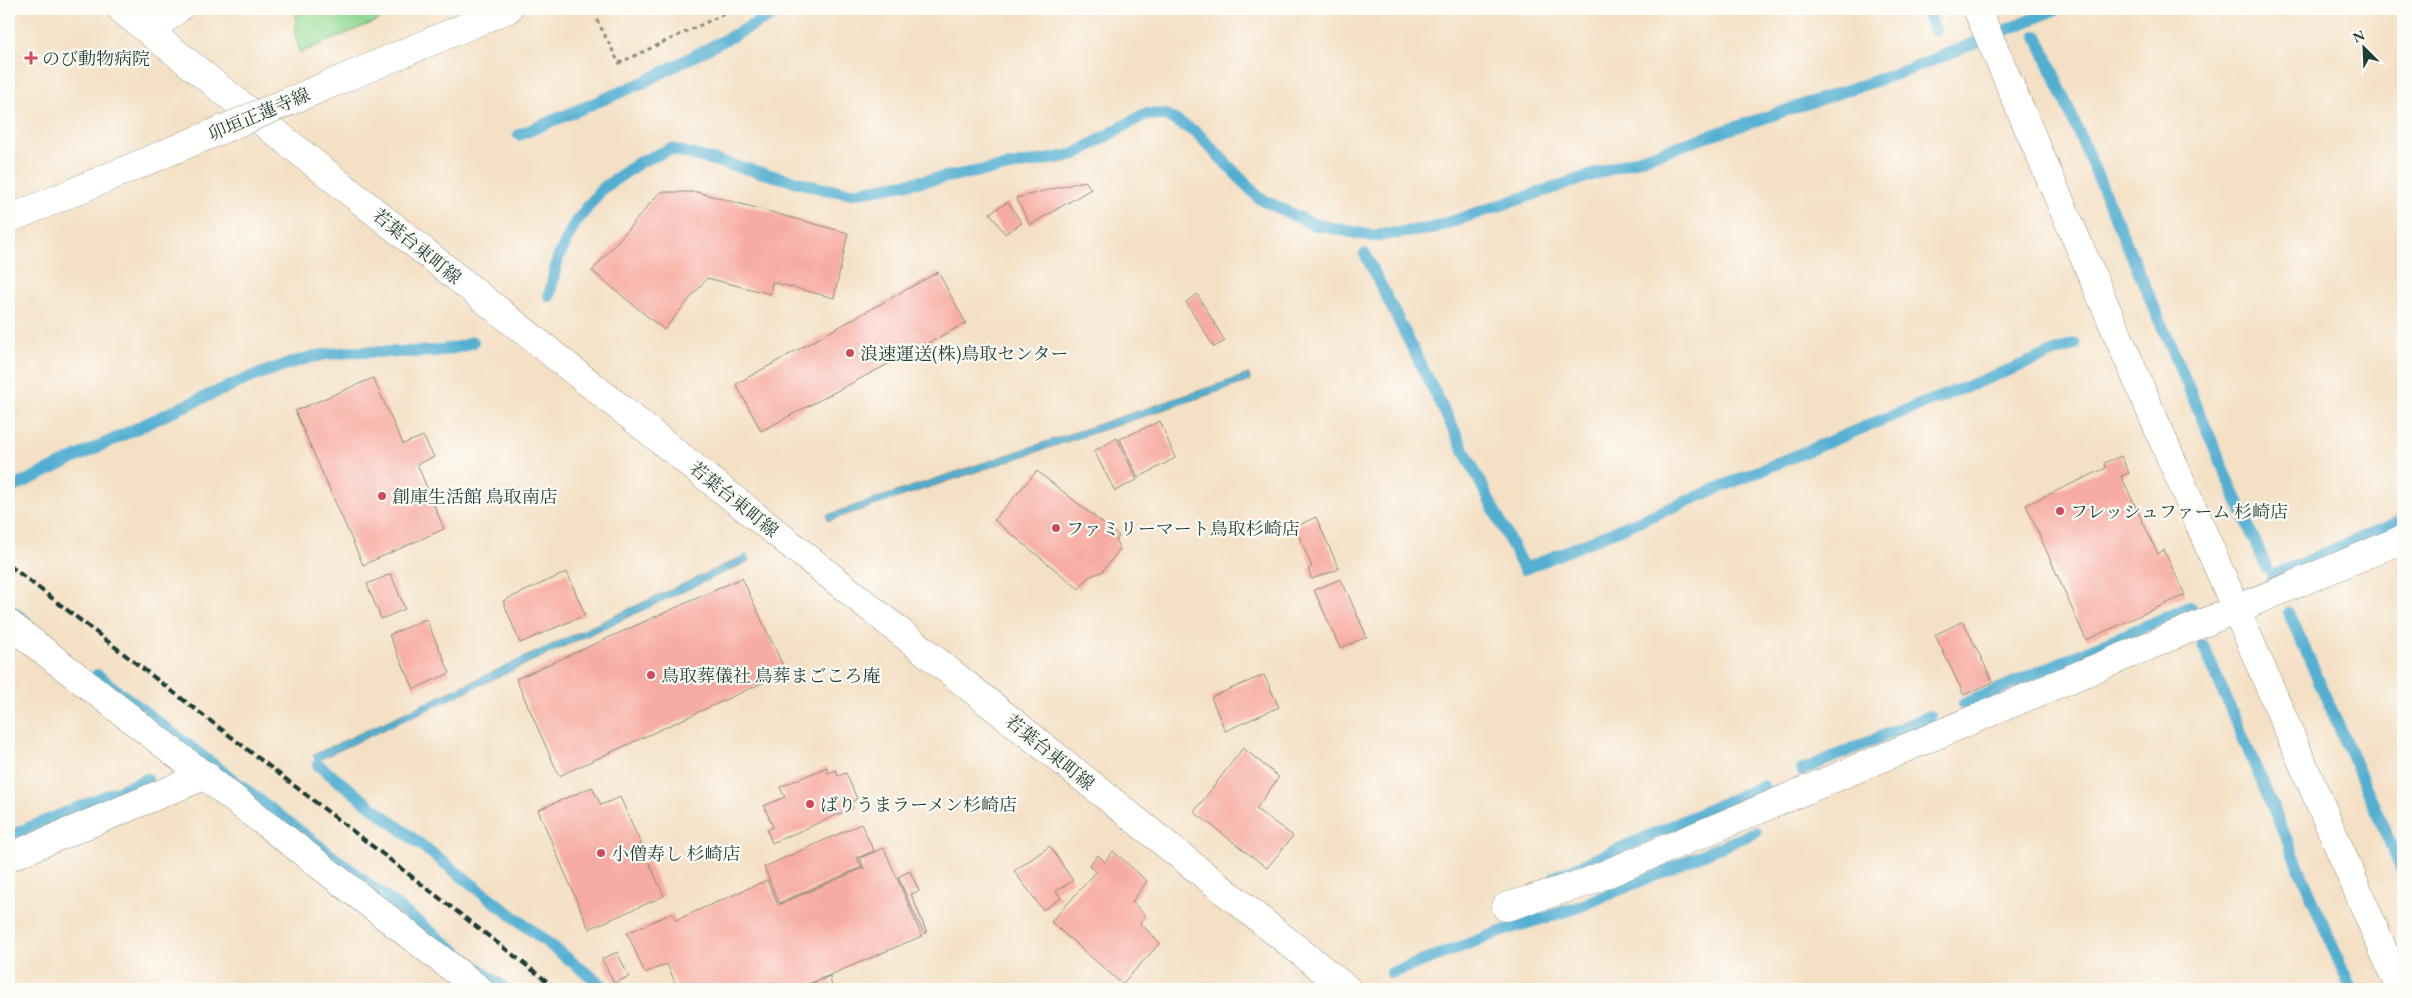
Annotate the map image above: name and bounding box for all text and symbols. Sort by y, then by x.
north arrow [2340,22,2390,72]
text: N [2350,25,2368,47]
place label: のび動物病院 [42,47,150,70]
marker: のび動物病院 [24,51,38,65]
street label: 卯垣正蓮寺線 [205,82,313,146]
street label: 若葉台東町線 [368,203,466,289]
place label: 浪速運送(株)鳥取センター [860,342,1069,365]
marker: 浪速運送(株)鳥取センター [844,347,856,359]
street label: 若葉台東町線 [685,456,783,542]
place label: 創庫生活館 鳥取南店 [392,485,558,508]
marker: 創庫生活館 鳥取南店 [376,490,388,502]
place label: フレッシュファーム 杉崎店 [2070,500,2288,523]
marker: フレッシュファーム 杉崎店 [2054,505,2066,517]
place label: ファミリーマート鳥取杉崎店 [1066,517,1300,540]
marker: ファミリーマート鳥取杉崎店 [1050,522,1062,534]
place label: 鳥取葬儀社 鳥葬まごころ庵 [661,664,881,687]
marker: 鳥取葬儀社 鳥葬まごころ庵 [645,669,657,681]
street label: 若葉台東町線 [1001,709,1099,795]
place label: ばりうまラーメン杉崎店 [820,793,1017,816]
marker: ばりうまラーメン杉崎店 [804,798,816,810]
place label: 小僧寿し 杉崎店 [611,842,741,865]
marker: 小僧寿し 杉崎店 [595,847,607,859]

